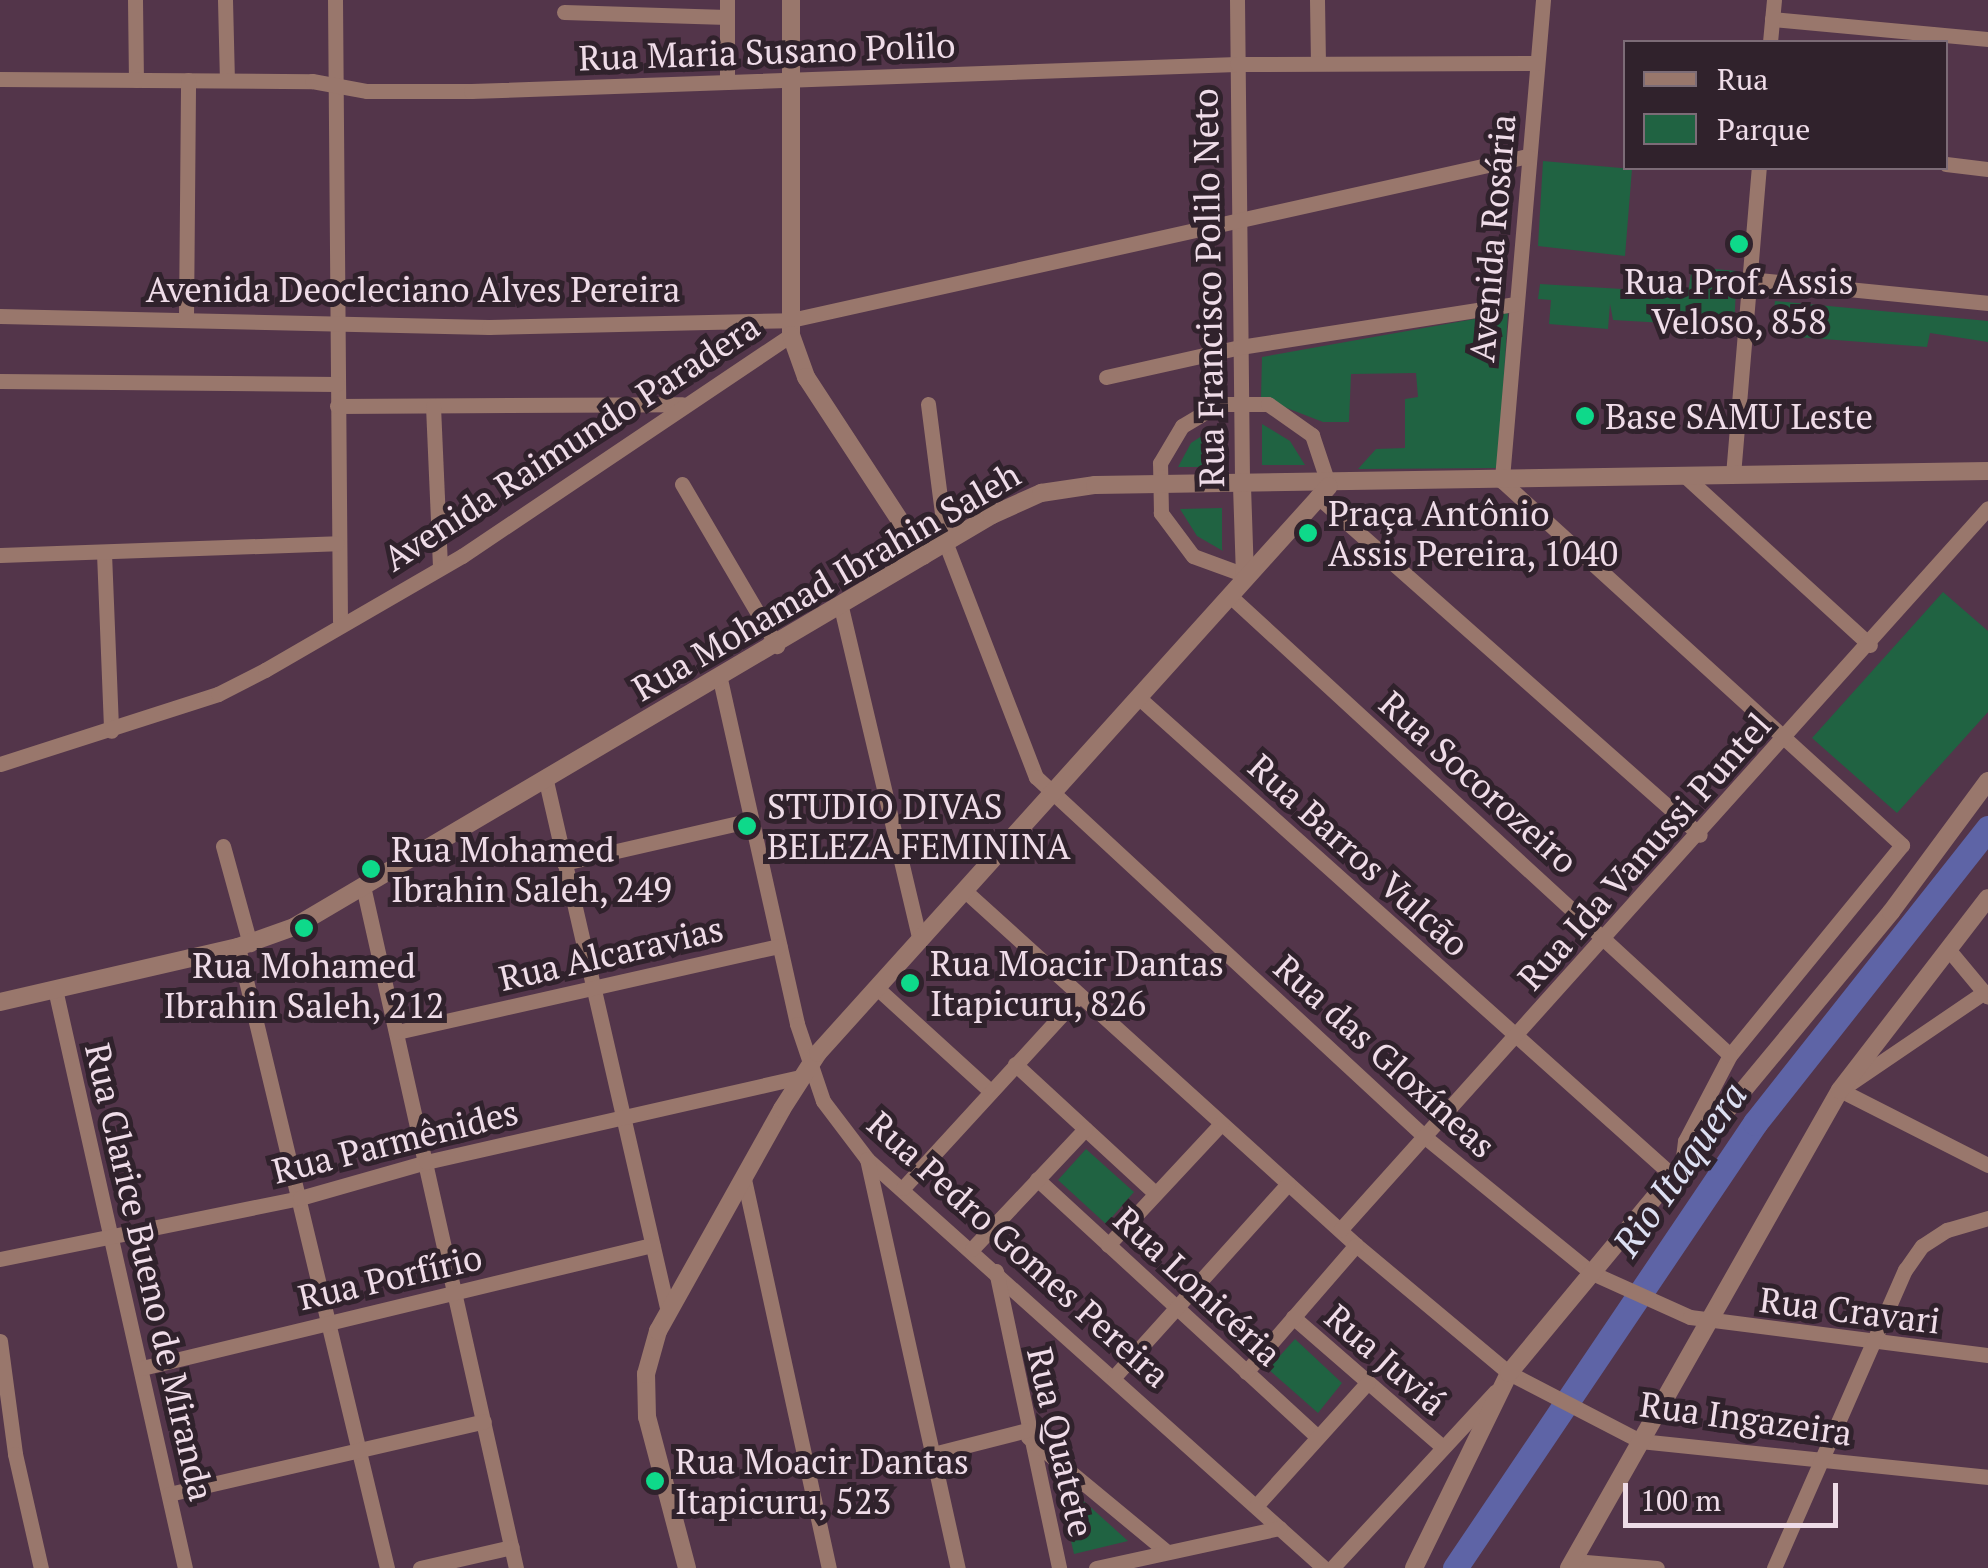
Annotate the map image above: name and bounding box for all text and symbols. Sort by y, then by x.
street label: Rua Maria Susano Polilo [578,23,956,79]
legend [1623,40,1948,170]
text: Rua [1717,59,1768,99]
street label: Rua Francisco Polilo Neto [1184,88,1232,488]
text: Parque [1717,109,1810,149]
street label: Avenida Rosária [1460,112,1524,364]
marker: Rua Prof. Assis Veloso, 858 [1728,233,1750,255]
place label: Rua Prof. Assis Veloso, 858 [1623,260,1855,342]
street label: Avenida Deocleciano Alves Pereira [145,268,681,310]
street label: Avenida Raimundo Paradera [375,305,767,579]
place label: Base SAMU Leste [1605,395,1873,437]
marker: Base SAMU Leste [1574,405,1596,427]
street label: Rua Mohamad Ibrahin Saleh [625,453,1027,709]
place label: Praça Antônio Assis Pereira, 1040 [1328,492,1620,574]
marker: Praça Antônio Assis Pereira, 1040 [1297,522,1319,544]
street label: Rua Socorozeiro [1371,682,1587,882]
street label: Rua Ida Vanussi Puntel [1509,704,1779,998]
street label: Rua Barros Vulcão [1240,745,1478,965]
place label: STUDIO DIVAS BELEZA FEMININA [767,785,1071,867]
marker: STUDIO DIVAS BELEZA FEMININA [736,815,758,837]
place label: Rua Mohamed Ibrahin Saleh, 249 [391,828,673,910]
marker: Rua Mohamed Ibrahin Saleh, 249 [360,858,382,880]
street label: Rua Alcaravias [495,907,727,999]
marker: Rua Mohamed Ibrahin Saleh, 212 [293,917,315,939]
place label: Rua Moacir Dantas Itapicuru, 826 [930,942,1224,1024]
place label: Rua Mohamed Ibrahin Saleh, 212 [163,944,445,1026]
street label: Rua das Gloxíneas [1266,946,1504,1166]
marker: Rua Moacir Dantas Itapicuru, 826 [899,972,921,994]
street label: Rua Clarice Bueno de Miranda [77,1039,223,1505]
water label: Rio Itaquera [1604,1073,1756,1265]
street label: Rua Parmênides [268,1090,522,1192]
street label: Rua Pedro Gomes Pereira [859,1102,1179,1396]
street label: Rua Lonicéria [1106,1198,1290,1374]
street label: Rua Porfírio [294,1236,486,1318]
street label: Rua Cravari [1757,1278,1943,1342]
street label: Rua Juviá [1317,1295,1455,1423]
street label: Rua Quatete [1019,1343,1103,1541]
street label: Rua Ingazeira [1637,1382,1855,1454]
place label: Rua Moacir Dantas Itapicuru, 523 [675,1440,969,1522]
scale bar [1628,1463,1843,1525]
marker: Rua Moacir Dantas Itapicuru, 523 [644,1470,666,1492]
text: 100 m [1640,1480,1721,1520]

